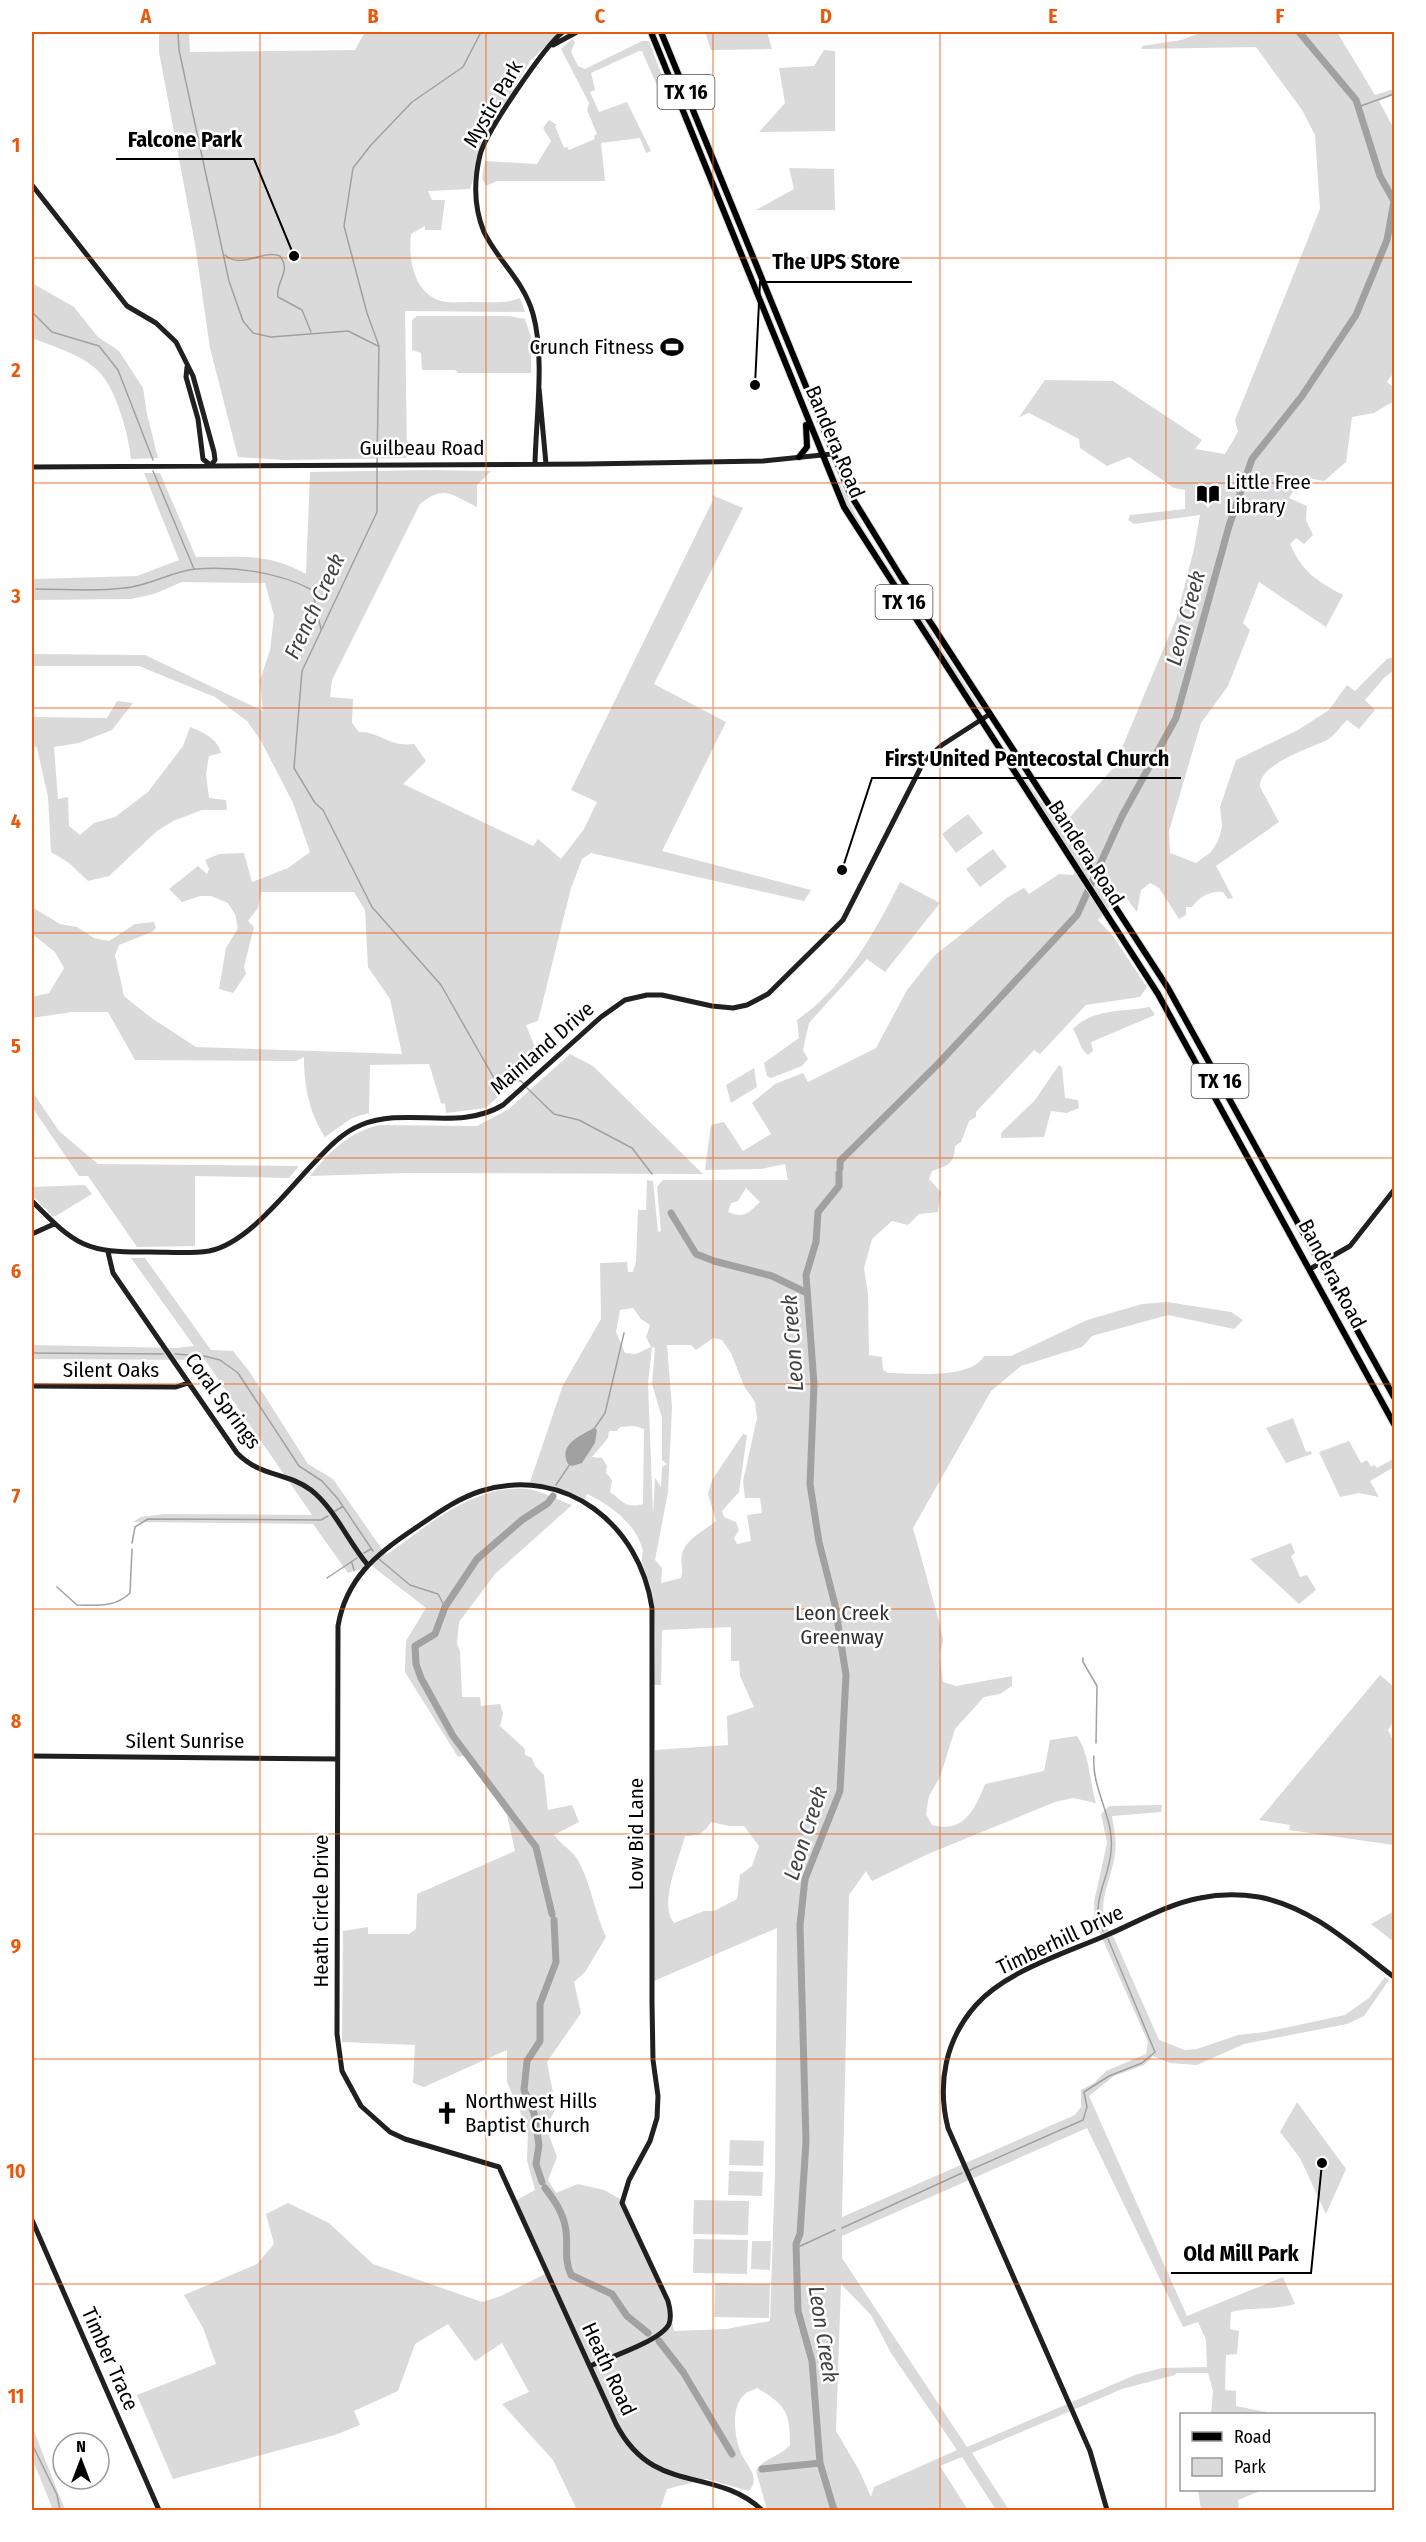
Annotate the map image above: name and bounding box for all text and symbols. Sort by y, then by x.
text: A [140,4,153,28]
text: B [367,4,379,28]
text: C [595,4,606,28]
text: D [820,4,832,28]
text: E [1048,4,1058,28]
text: F [1276,4,1285,28]
street label: Mystic Park [458,56,528,152]
road number: TX 16 [658,75,714,109]
callout: Falcone Park [116,119,254,159]
text: Falcone Park [128,126,243,153]
text: 1 [12,133,20,157]
callout: The UPS Store [760,242,912,282]
text: The UPS Store [772,248,900,275]
place label: Crunch Fitness [529,334,654,360]
sports icon: Crunch Fitness [659,334,685,360]
text: 2 [10,358,21,382]
street label: Bandera Road [800,382,870,502]
street label: Guilbeau Road [360,435,484,461]
place label: Little Free Library [1226,469,1311,519]
library icon: Little Free Library [1195,481,1221,507]
water label: French Creek [278,549,351,663]
water label: Leon Creek [1160,568,1211,668]
text: 3 [10,584,21,608]
road number: TX 16 [876,585,932,619]
callout: First United Pentecostal Church [872,738,1181,778]
text: First United Pentecostal Church [885,745,1169,772]
street label: Bandera Road [1042,796,1130,910]
text: 4 [11,809,21,833]
street label: Mainland Drive [485,996,599,1100]
text: 5 [11,1034,21,1058]
road number: TX 16 [1192,1064,1248,1098]
street label: Bandera Road [1292,1215,1372,1333]
text: 6 [11,1259,21,1283]
water label: Leon Creek [776,1294,809,1392]
street label: Coral Springs [179,1348,267,1454]
street label: Silent Oaks [63,1357,159,1383]
text: 7 [12,1484,21,1508]
park label: Leon Creek Greenway [795,1600,889,1650]
text: 8 [11,1709,22,1733]
street label: Silent Sunrise [126,1728,244,1754]
street label: Low Bid Lane [623,1778,649,1890]
water label: Leon Creek [778,1783,833,1883]
street label: Heath Circle Drive [308,1835,334,1987]
street label: Timberhill Drive [992,1899,1128,1981]
text: 9 [11,1934,21,1958]
place label: Northwest Hills Baptist Church [465,2088,597,2138]
church icon: Northwest Hills Baptist Church [434,2100,460,2126]
text: 10 [6,2159,26,2183]
callout: Old Mill Park [1171,2233,1311,2273]
text: Old Mill Park [1183,2240,1300,2267]
water label: Leon Creek [803,2284,844,2384]
street label: Timber Trace [76,2303,144,2415]
street label: Heath Road [576,2318,642,2420]
text: 11 [8,2384,24,2408]
legend [1180,2413,1375,2491]
text: Road [1234,2426,1271,2448]
north arrow [51,2431,111,2491]
text: N [76,2437,86,2456]
text: Park [1234,2456,1267,2478]

